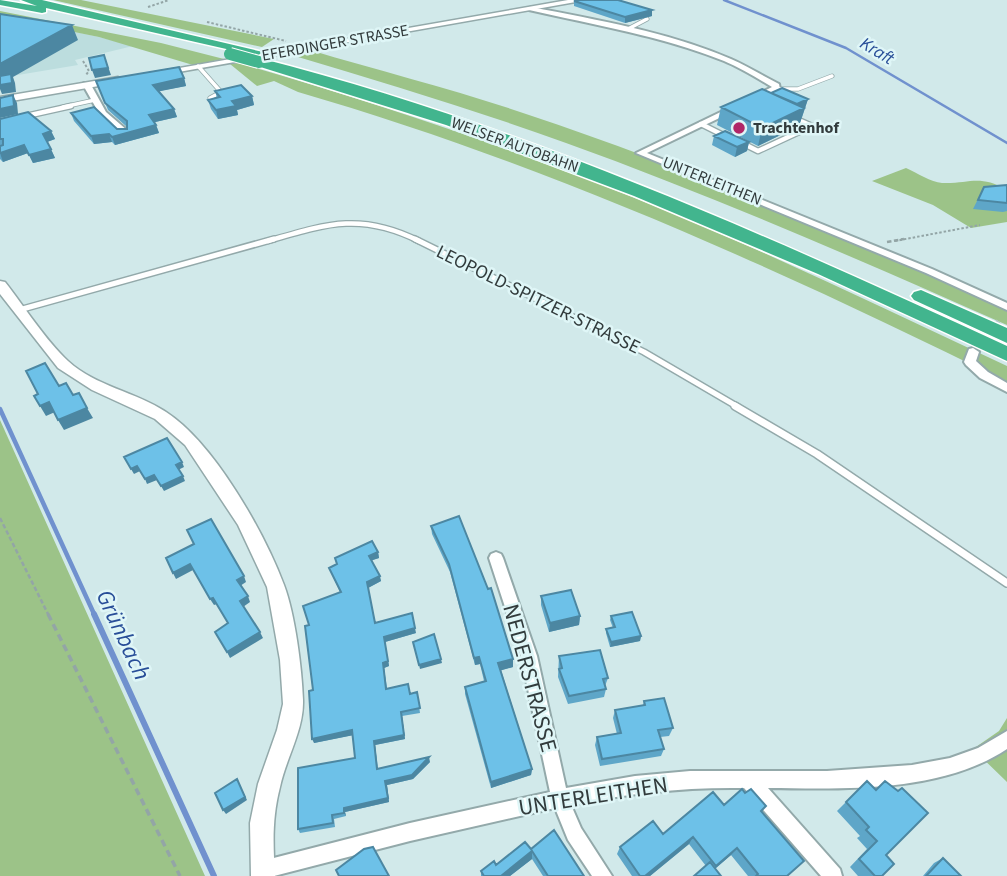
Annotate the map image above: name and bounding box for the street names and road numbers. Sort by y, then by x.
street label: EFERDINGER STRASSE [260,19,410,67]
street label: WELSER AUTOBAHN [448,112,582,178]
street label: UNTERLEITHEN [659,151,765,211]
street label: LEOPOLD-SPITZER-STRASSE [431,239,645,361]
street label: NEDERSTRASSE [494,600,566,756]
street label: UNTERLEITHEN [516,768,670,824]

